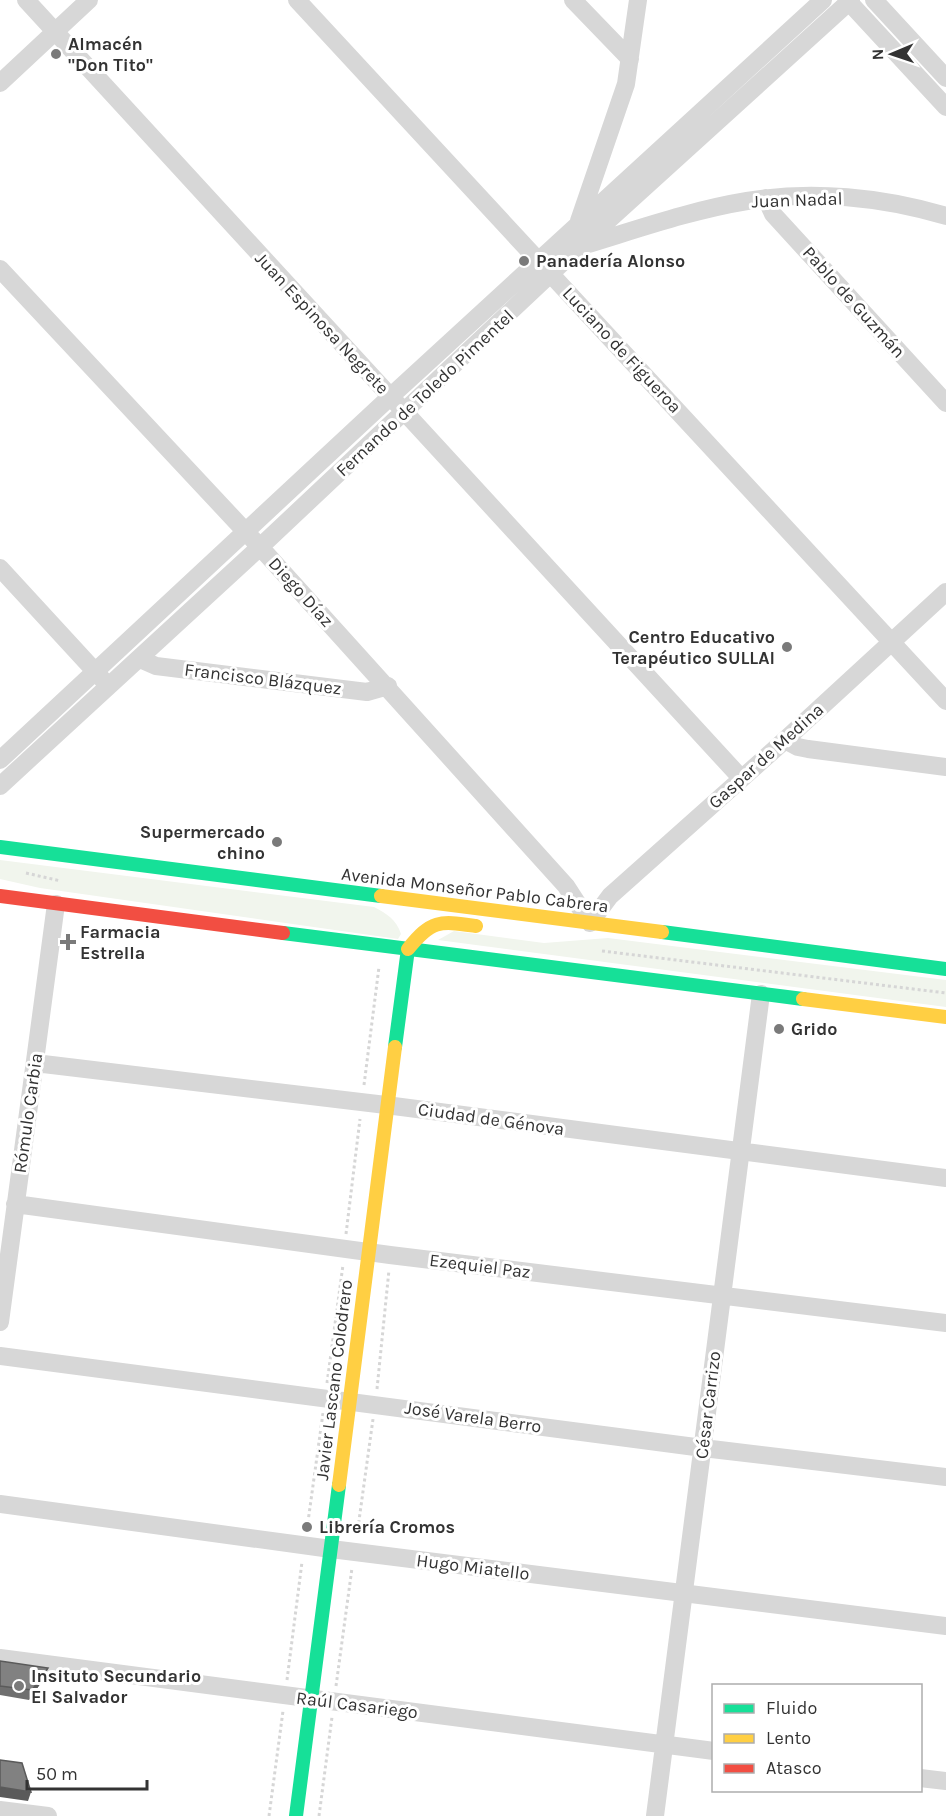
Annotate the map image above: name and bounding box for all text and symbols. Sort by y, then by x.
north arrow [862,24,922,84]
place label: Almacén "Don Tito" [68,33,153,76]
marker: Almacén "Don Tito" [49,47,63,61]
text: N [868,48,887,61]
street label: Juan Nadal [751,187,843,213]
street label: Pablo de Guzmán [798,242,910,362]
street label: Juan Espinosa Negrete [250,247,394,399]
place label: Panadería Alonso [536,250,685,272]
marker: Panadería Alonso [517,254,531,268]
street label: Luciano de Figueroa [558,282,686,418]
street label: Fernando de Toledo Pimentel [332,305,518,481]
street label: Diego Díaz [264,553,338,631]
place label: Centro Educativo Terapéutico SULLAI [612,626,775,669]
marker: Centro Educativo Terapéutico SULLAI [780,640,794,654]
street label: Francisco Blázquez [183,658,343,700]
street label: Gaspar de Medina [704,698,828,814]
place label: Supermercado chino [140,821,265,864]
marker: Supermercado chino [270,835,284,849]
street label: Avenida Monseñor Pablo Cabrera [340,863,610,917]
place label: Farmacia Estrella [80,921,161,964]
marker: Farmacia Estrella [61,935,75,949]
place label: Grido [791,1018,837,1040]
marker: Grido [772,1022,786,1036]
street label: Rómulo Carbia [9,1051,47,1175]
street label: Ciudad de Génova [416,1098,566,1140]
street label: Ezequiel Paz [428,1249,532,1283]
street label: Javier Lascano Colodrero [311,1278,357,1482]
street label: César Carrizo [690,1350,726,1460]
street label: José Varela Berro [403,1397,543,1437]
place label: Librería Cromos [319,1516,455,1538]
marker: Librería Cromos [300,1520,314,1534]
street label: Hugo Miatello [415,1549,531,1585]
place label: Insituto Secundario El Salvador [31,1665,201,1708]
marker: Insituto Secundario El Salvador [12,1679,26,1693]
legend [712,1684,922,1792]
street label: Raúl Casariego [295,1687,419,1723]
text: Fluido [766,1697,817,1719]
text: Lento [766,1727,811,1749]
scale bar [27,1753,147,1791]
text: Atasco [766,1757,822,1779]
text: 50 m [36,1763,78,1785]

